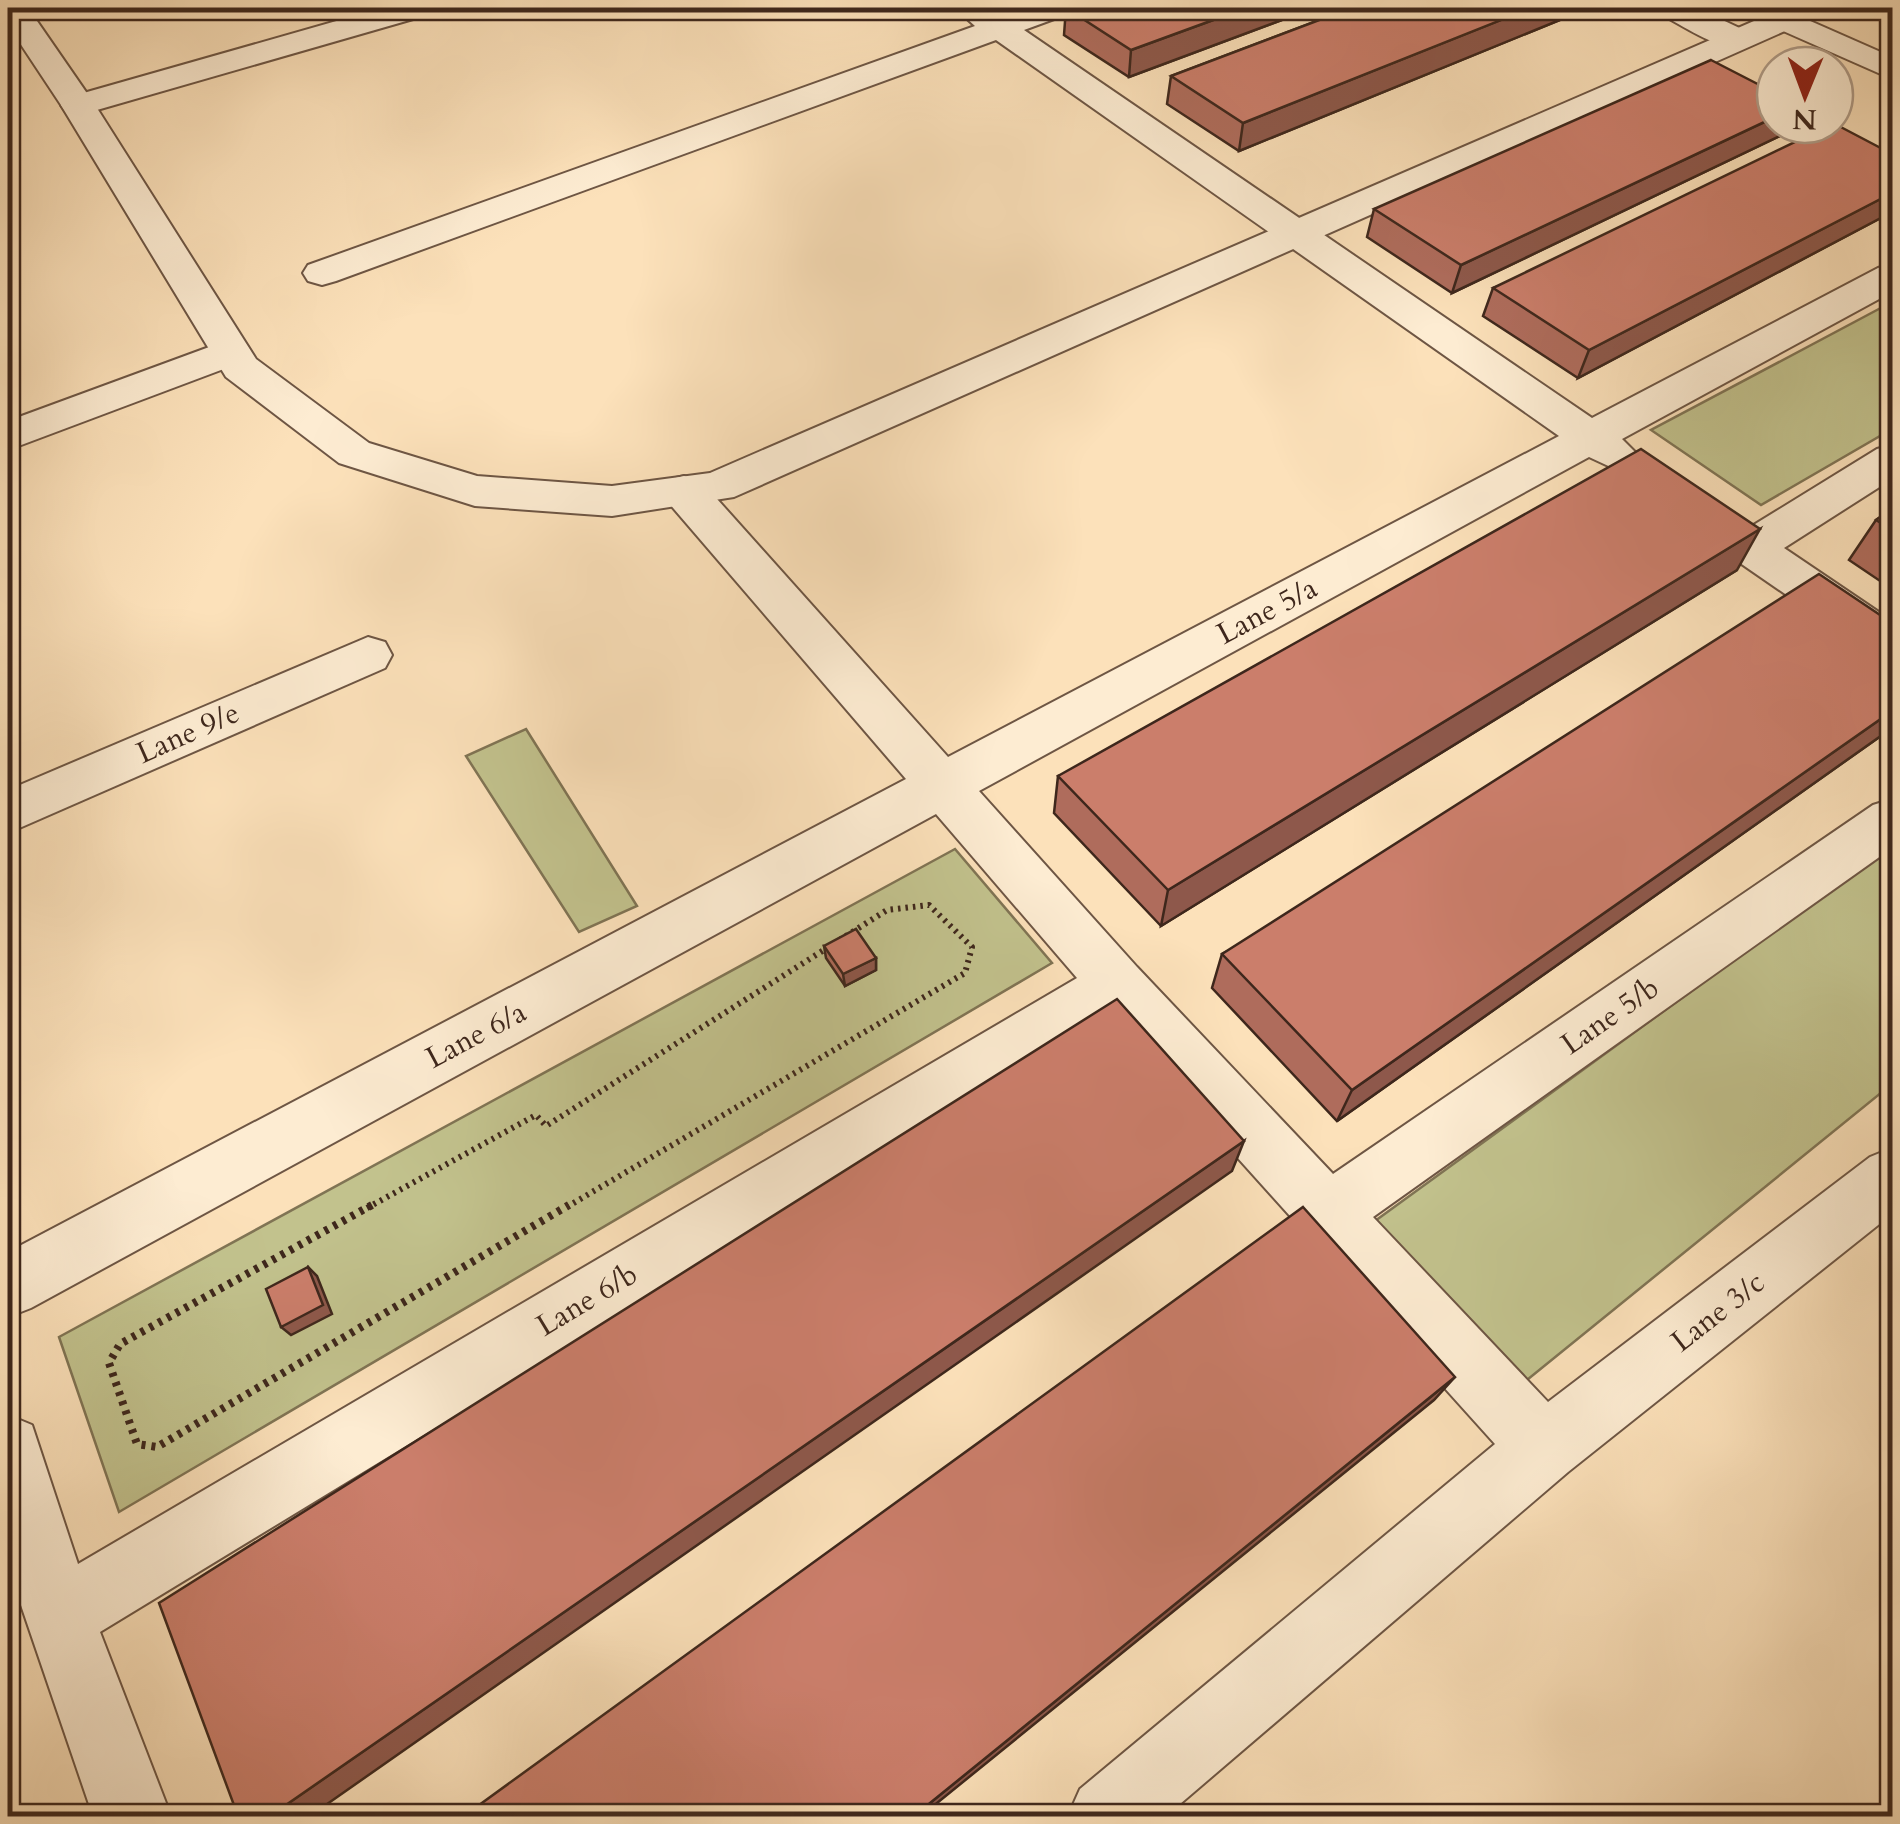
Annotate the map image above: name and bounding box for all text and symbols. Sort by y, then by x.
north arrow [1755,45,1855,145]
text: N [1792,100,1817,138]
street label: Lane 5/a [1210,568,1324,654]
street label: Lane 9/e [130,692,246,774]
street label: Lane 5/b [1553,967,1667,1065]
street label: Lane 6/a [419,992,533,1078]
street label: Lane 6/b [529,1254,645,1346]
street label: Lane 3/c [1663,1262,1773,1362]

